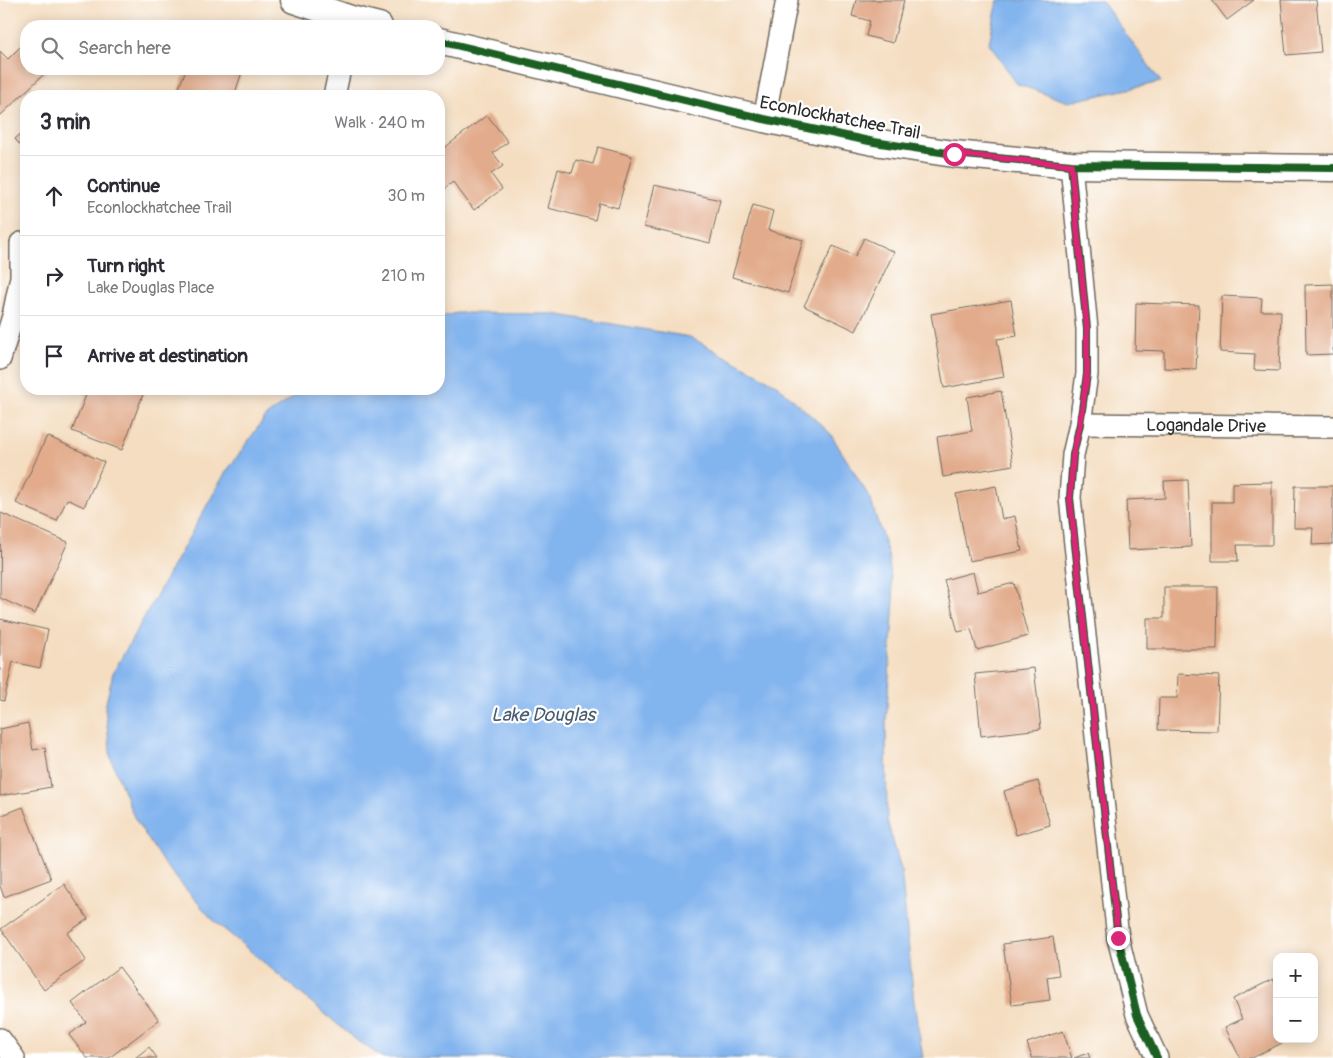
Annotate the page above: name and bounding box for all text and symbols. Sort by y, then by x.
search box [20,20,445,75]
icon: search [38,34,66,62]
text: Search here [78,36,171,60]
street label: Econlockhatchee Trail [758,91,922,145]
text: 3 min [40,109,90,136]
text: Walk · 240 m [334,113,425,133]
route start [943,143,966,166]
text: Continue [87,174,160,198]
icon: ahead [40,182,68,210]
text: 30 m [387,186,425,206]
text: Econlockhatchee Trail [87,198,232,218]
text: Turn right [87,254,165,278]
icon: right [40,262,68,290]
text: 210 m [381,266,425,286]
text: Lake Douglas Place [87,278,214,298]
icon: arrive [40,342,68,370]
text: Arrive at destination [87,344,248,368]
street label: Logandale Drive [1146,413,1266,438]
water label: Lake Douglas [491,703,598,727]
route end [1107,927,1130,950]
map controls [1273,953,1318,1043]
button: + [1273,953,1318,998]
button: − [1273,998,1318,1043]

